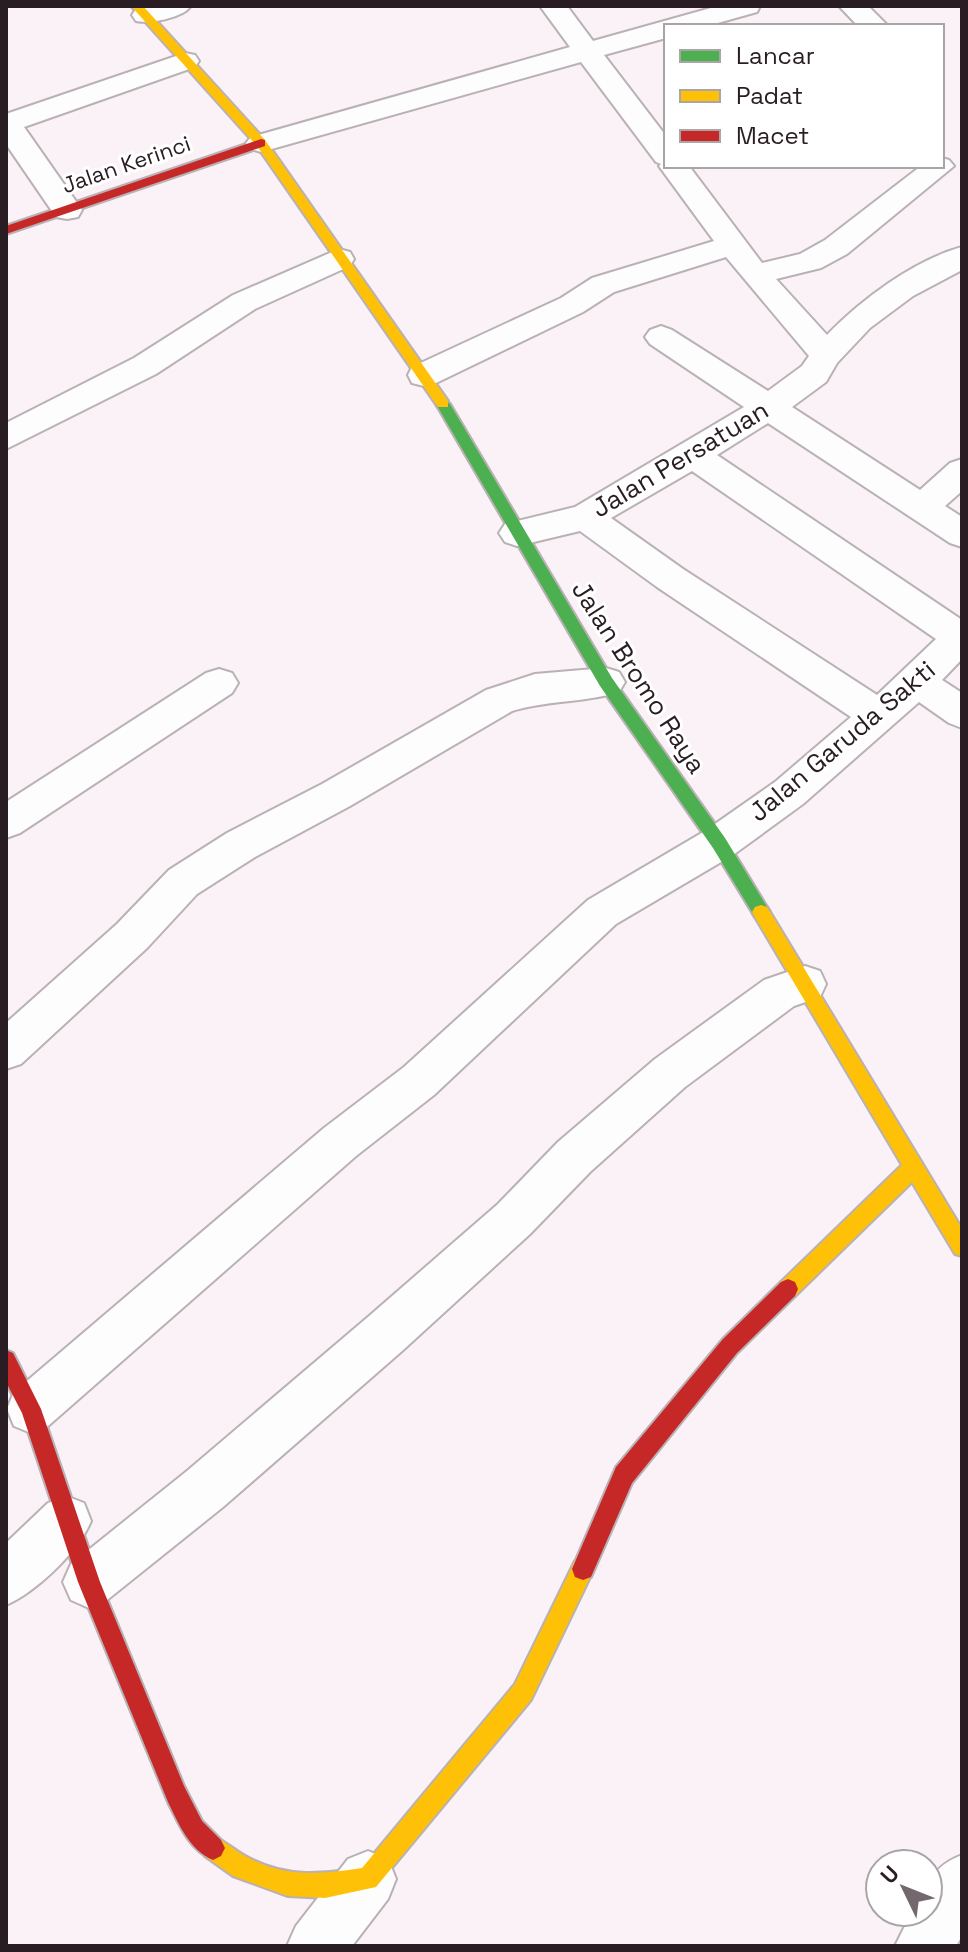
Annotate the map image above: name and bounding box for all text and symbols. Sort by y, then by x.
legend [664,24,944,168]
text: Lancar [736,40,815,71]
text: Padat [736,80,803,111]
text: Macet [736,120,809,151]
street label: Jalan Kerinci [58,129,194,199]
street label: Jalan Persatuan [585,393,775,525]
street label: Jalan Bromo Raya [564,574,714,780]
street label: Jalan Garuda Sakti [742,653,942,829]
north arrow [864,1848,944,1928]
text: U [874,1859,905,1889]

